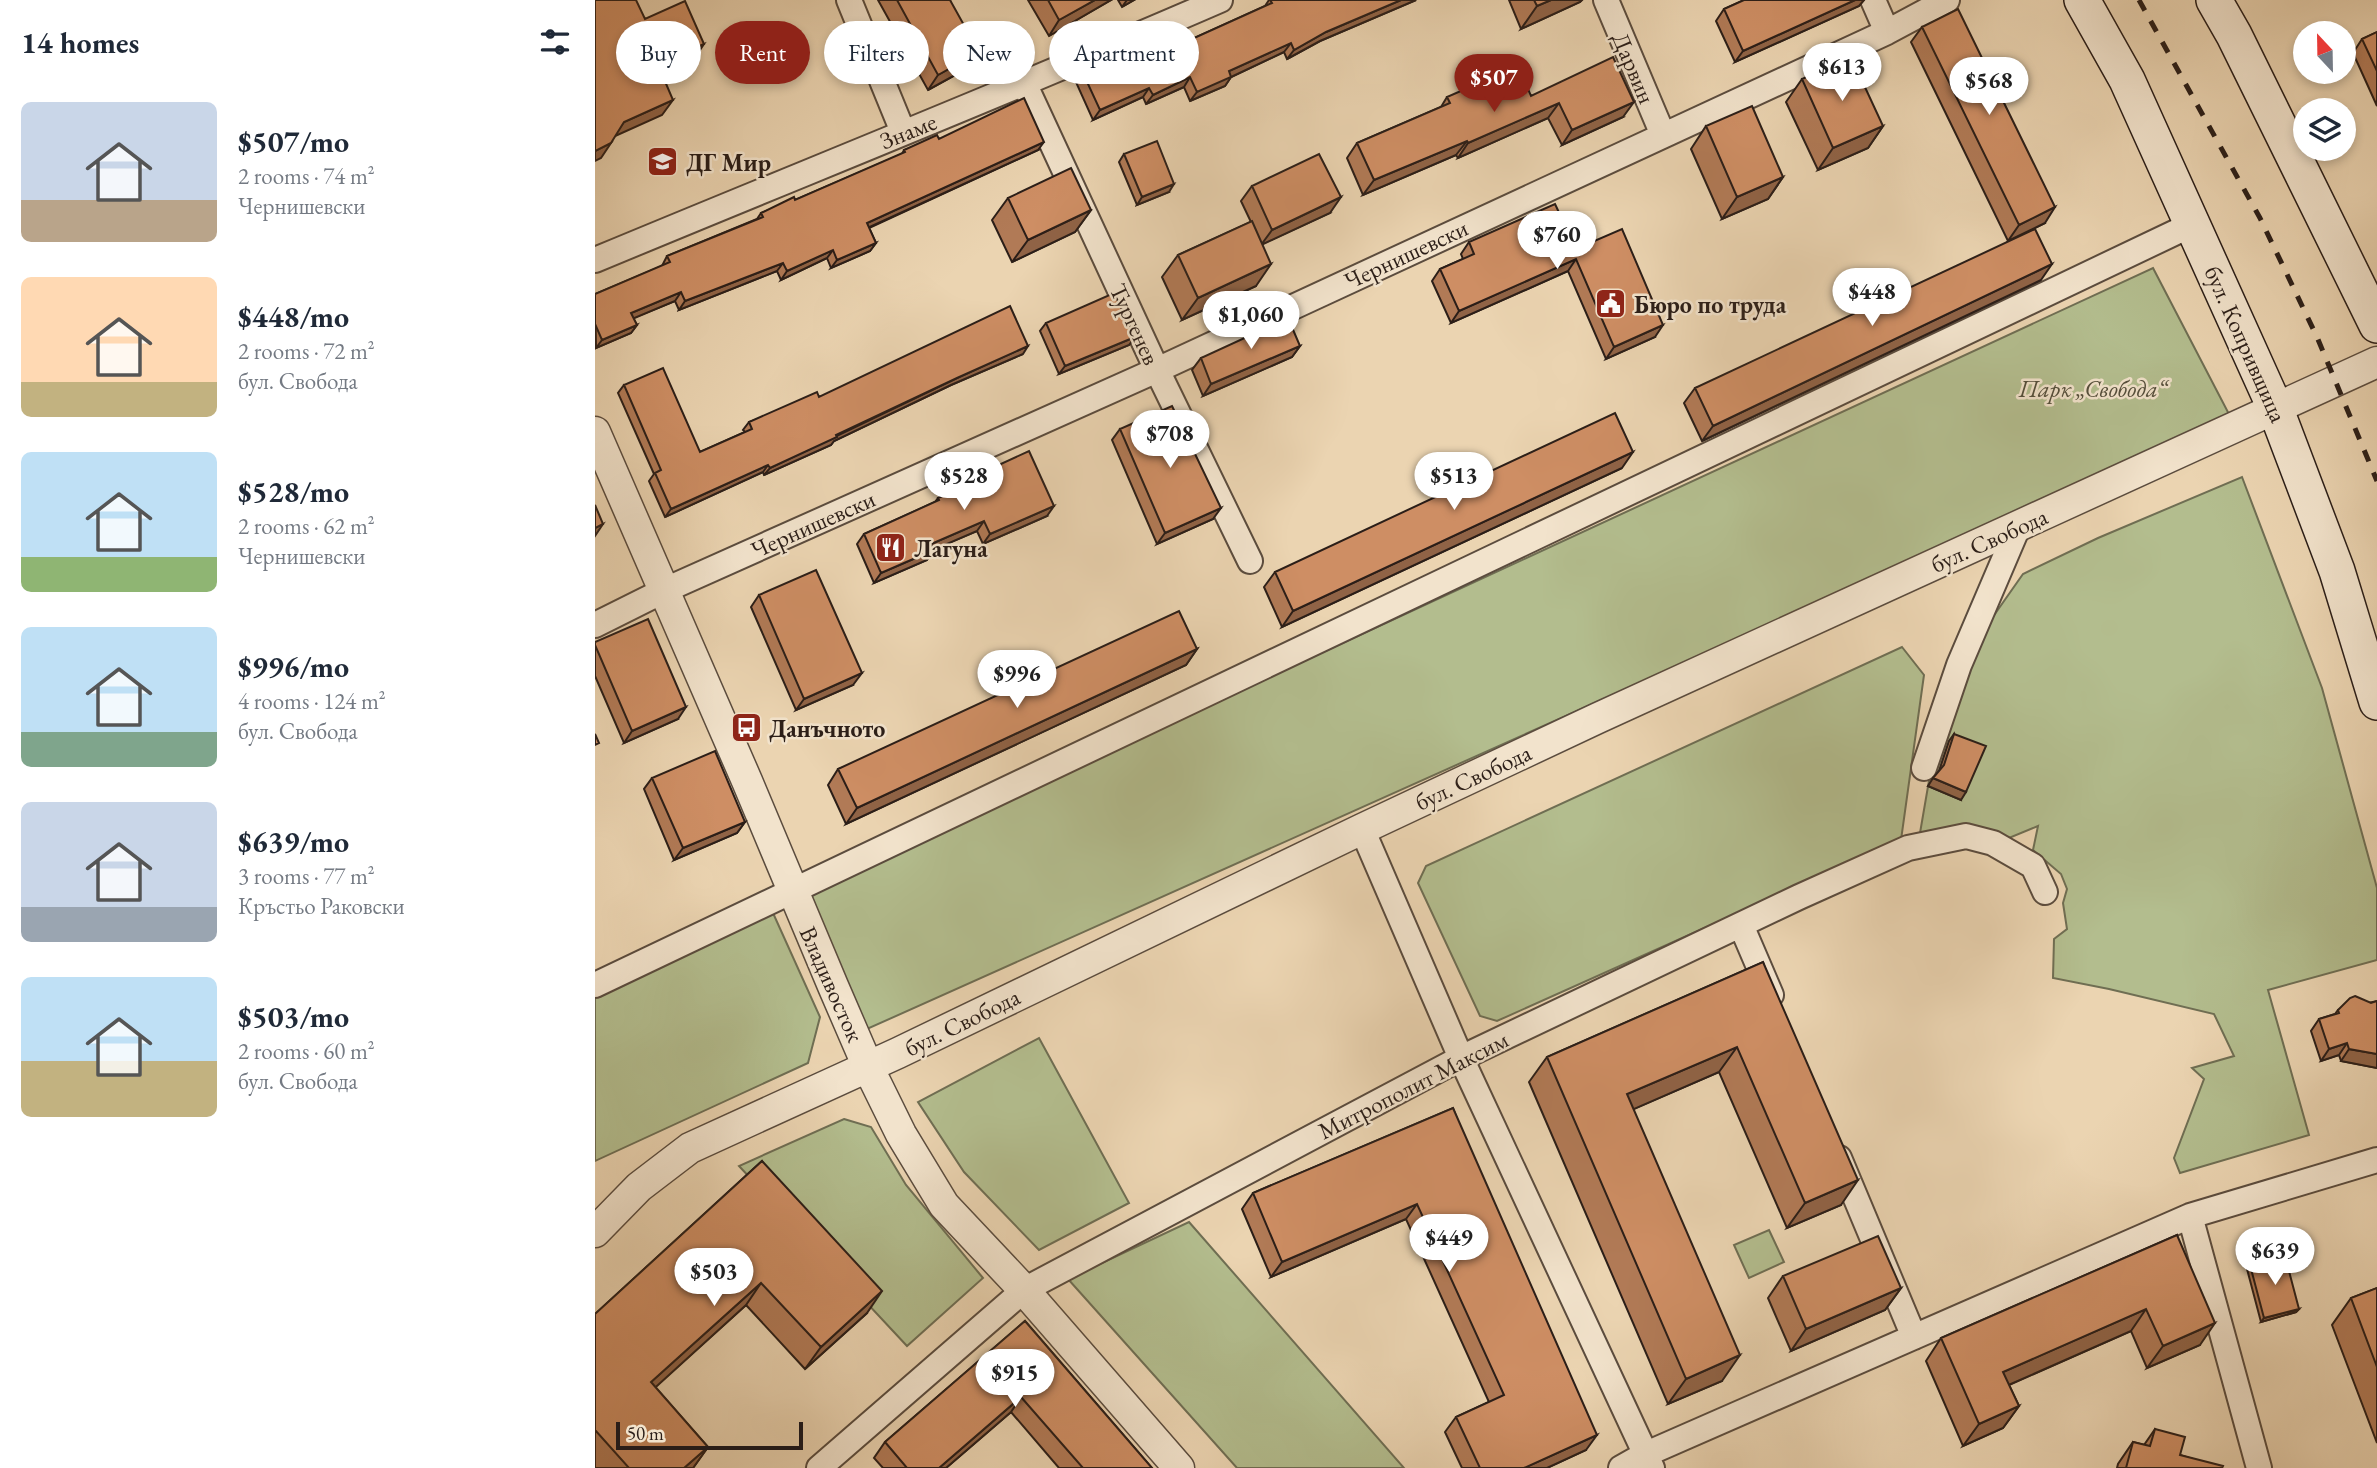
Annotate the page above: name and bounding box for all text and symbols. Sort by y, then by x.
chip: Buy [616,21,701,84]
chip: Rent [715,21,810,84]
chip: Filters [824,21,929,84]
chip: New [943,21,1035,84]
chip: Apartment [1049,21,1199,84]
north arrow [2293,21,2355,84]
map controls [2293,21,2356,161]
text: 14 homes [21,23,139,62]
icon: filters [536,23,574,61]
street label: Дарвин [1605,28,1663,108]
pin: $613 [1801,43,1883,103]
text: $613 [1818,51,1866,81]
pin: $507 [1453,54,1535,114]
pin: $568 [1948,58,2030,117]
text: $507 [1470,62,1518,92]
text: $568 [1965,65,2013,95]
button: layers [2293,98,2356,161]
street label: Знаме [875,106,941,156]
text: $507/mo [238,122,349,161]
icon: home [77,130,161,214]
school or university icon: ДГ Мир [646,145,680,179]
place label: ДГ Мир [686,147,771,178]
text: 2 rooms · 74 m² [238,161,375,191]
text: Чернишевски [238,191,365,221]
street label: Чернишевски [1339,212,1473,296]
pin: $760 [1516,212,1598,271]
text: $760 [1533,219,1581,249]
street label: бул. Копривщица [2198,261,2295,428]
pin: $448 [1831,268,1913,328]
text: $448 [1848,276,1896,306]
street label: Тургенев [1103,278,1167,370]
public building icon: Бюро по труда [1594,287,1628,321]
place label: Бюро по труда [1634,289,1787,321]
pin: $1,060 [1194,292,1308,351]
text: $448/mo [238,297,349,336]
text: $1,060 [1219,299,1283,329]
icon: home [77,305,161,389]
text: 2 rooms · 72 m² [238,336,375,366]
text: бул. Свобода [238,366,358,396]
park label: Парк „Свобода“ [2018,373,2170,404]
pin: $708 [1129,410,1211,470]
text: $708 [1146,418,1194,448]
pin: $528 [923,452,1005,512]
pin: $513 [1413,452,1495,512]
text: $528 [940,460,988,490]
text: $513 [1430,460,1478,490]
text: $528/mo [238,472,349,511]
icon: home [77,480,161,564]
street label: Чернишевски [746,483,880,565]
street label: бул. Свобода [1926,500,2053,580]
text: 2 rooms · 62 m² [238,511,375,541]
restaurant icon: Лагуна [874,531,908,565]
place label: Лагуна [914,533,988,565]
text: Чернишевски [238,541,365,571]
text: $996/mo [238,647,349,686]
pin: $996 [976,650,1058,710]
icon: home [77,655,161,739]
text: $996 [993,658,1041,688]
text: 4 rooms · 124 m² [238,686,386,716]
bus stop icon: Данъчното [729,711,763,745]
place label: Данъчното [769,713,885,744]
text: бул. Свобода [238,716,358,746]
street label: бул. Свобода [1410,736,1536,817]
text: $639/mo [238,822,349,861]
icon: home [77,830,161,914]
text: 3 rooms · 77 m² [238,861,375,891]
text: Кръстьо Раковски [238,891,405,921]
street label: Владивосток [793,921,872,1047]
street label: бул. Свобода [899,981,1025,1063]
text: $503/mo [238,997,349,1036]
icon: home [77,1005,161,1089]
street label: Митрополит Максим [1313,1024,1513,1146]
text: 2 rooms · 60 m² [238,1036,375,1066]
text: бул. Свобода [238,1066,358,1096]
pin: $449 [1408,1214,1490,1274]
text: $449 [1425,1222,1473,1252]
pin: $639 [2234,1228,2316,1287]
text: $639 [2251,1235,2299,1265]
pin: $503 [673,1248,755,1308]
text: $503 [690,1256,738,1286]
pin: $915 [974,1350,1056,1409]
text: $915 [991,1357,1039,1387]
scale bar [616,1419,803,1451]
text: 50 m [627,1421,664,1446]

